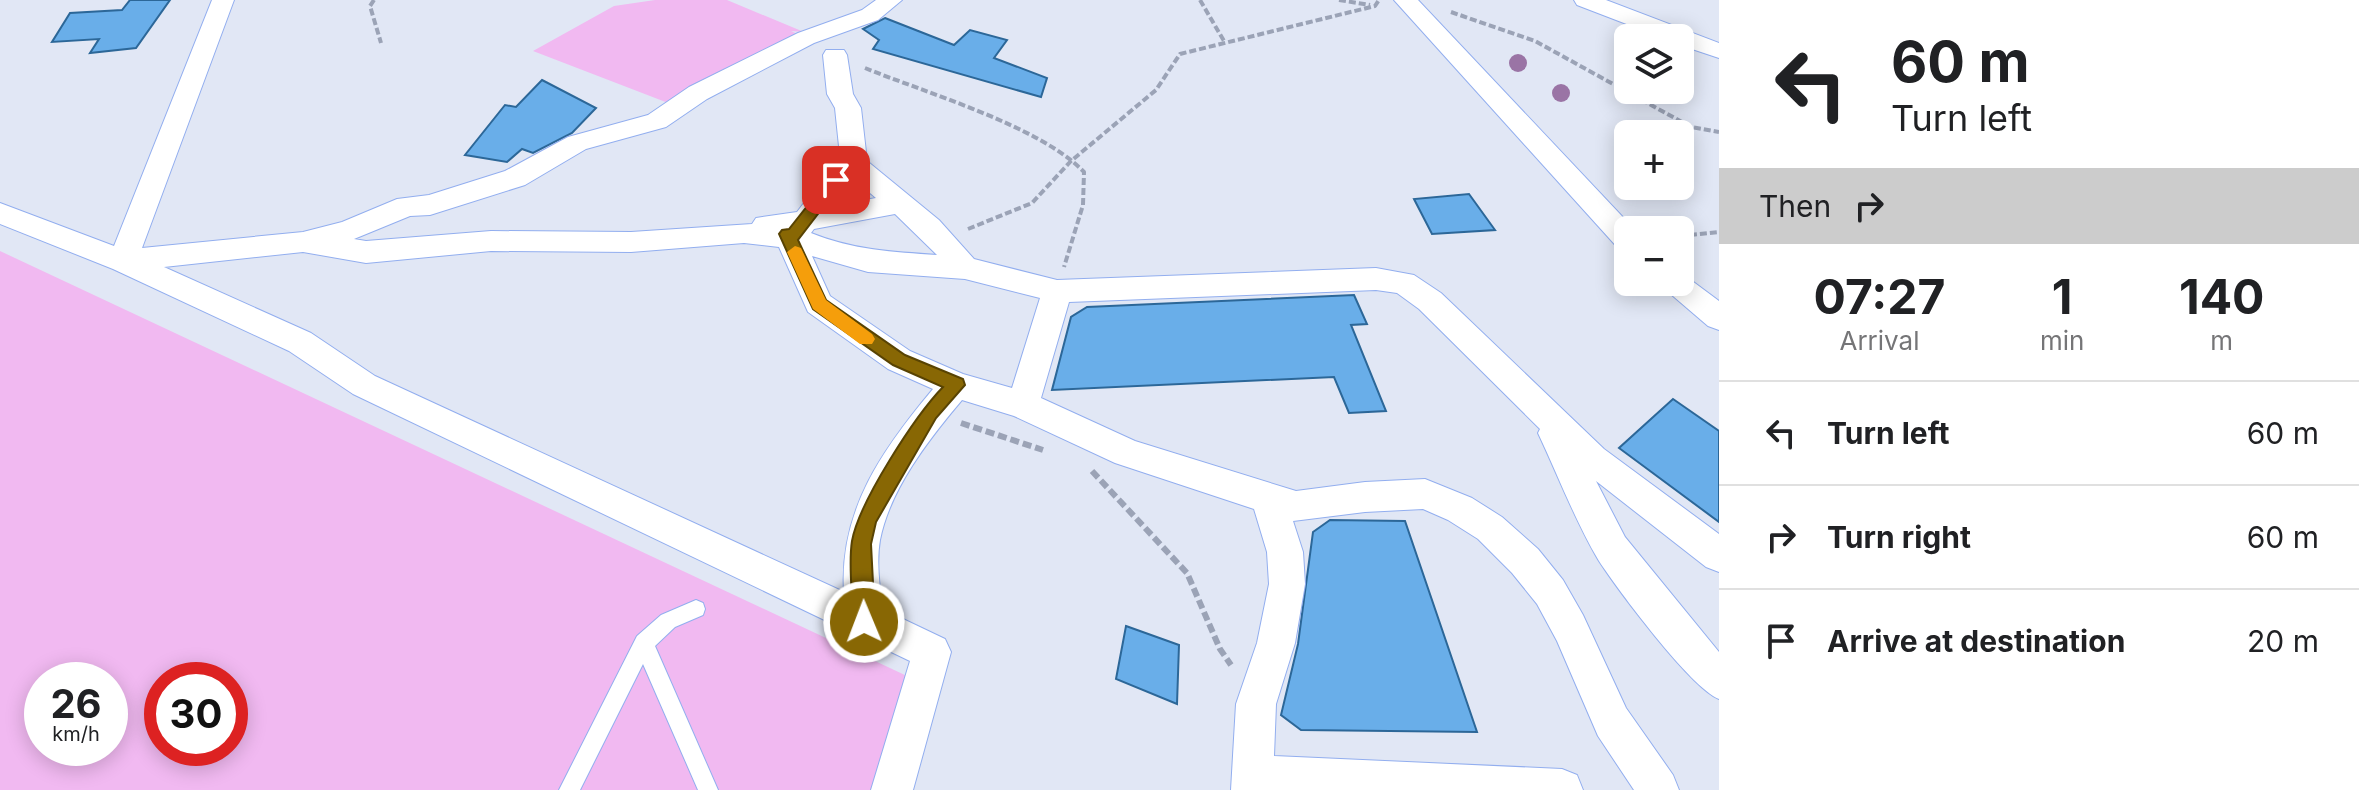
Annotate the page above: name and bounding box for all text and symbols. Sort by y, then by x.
map controls [1614,24,1694,296]
button: layers [1614,24,1694,104]
text: 60 m [1891,28,2030,96]
icon: left [1759,32,1863,136]
text: Turn left [1891,96,2032,140]
button: + [1614,120,1694,200]
pin [802,146,870,214]
icon: arrive [814,158,858,202]
icon: right [1847,184,1891,228]
text: Then [1759,188,1831,224]
button: − [1614,216,1694,296]
text: 07:27 [1814,267,1945,326]
text: 1 [2052,267,2073,326]
text: 140 [2179,267,2264,326]
text: Arrival [1839,325,1919,356]
text: min [2040,325,2084,356]
text: m [2210,325,2233,356]
icon: left [1759,411,1803,455]
text: Turn left [1827,415,1949,451]
text: 60 m [2247,415,2319,451]
icon: right [1759,515,1803,559]
text: Turn right [1827,519,1971,555]
text: 60 m [2247,519,2319,555]
position arrow [822,580,906,664]
icon: arrive [1759,619,1803,663]
text: Arrive at destination [1827,623,2125,659]
text: 20 m [2247,623,2319,659]
speed limit sign: 30 [144,662,248,766]
text: 26 [50,679,102,728]
text: km/h [52,722,100,746]

